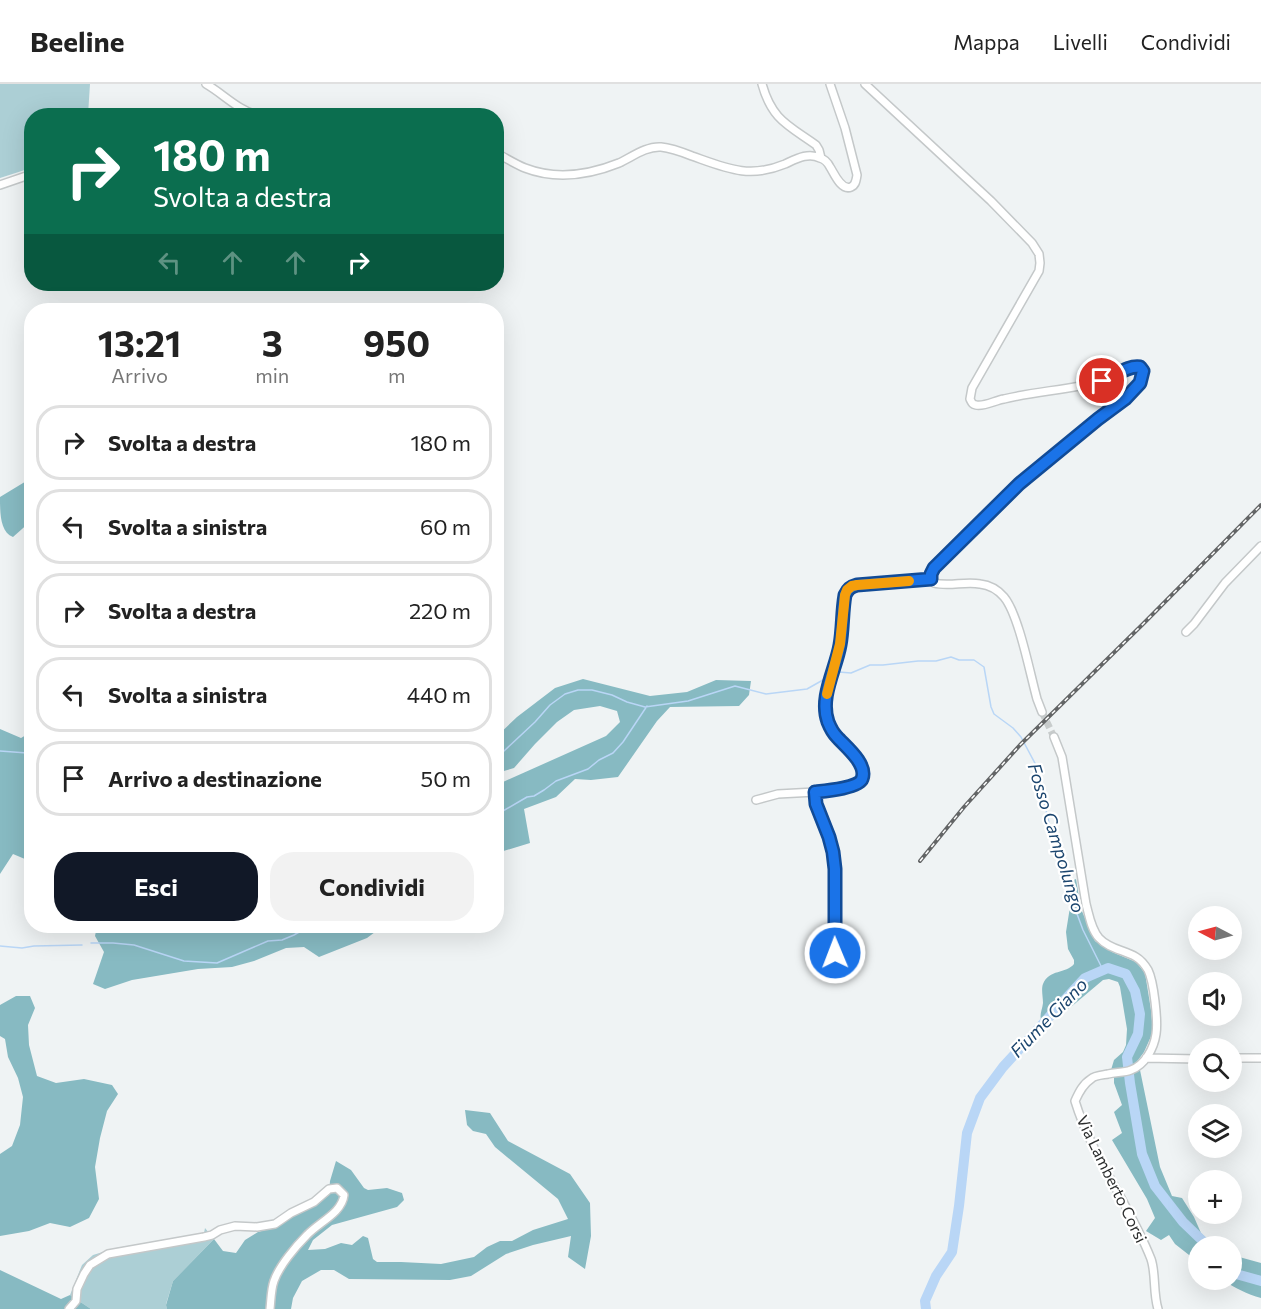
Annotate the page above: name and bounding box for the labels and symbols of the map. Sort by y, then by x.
pin [1076,355,1127,406]
water label: Fosso Campolungo [1024,760,1090,915]
north arrow [1188,906,1242,960]
position arrow [803,921,867,985]
water label: Fiume Giano [1005,973,1092,1062]
street label: Via Lamberto Corsi [1073,1112,1152,1246]

